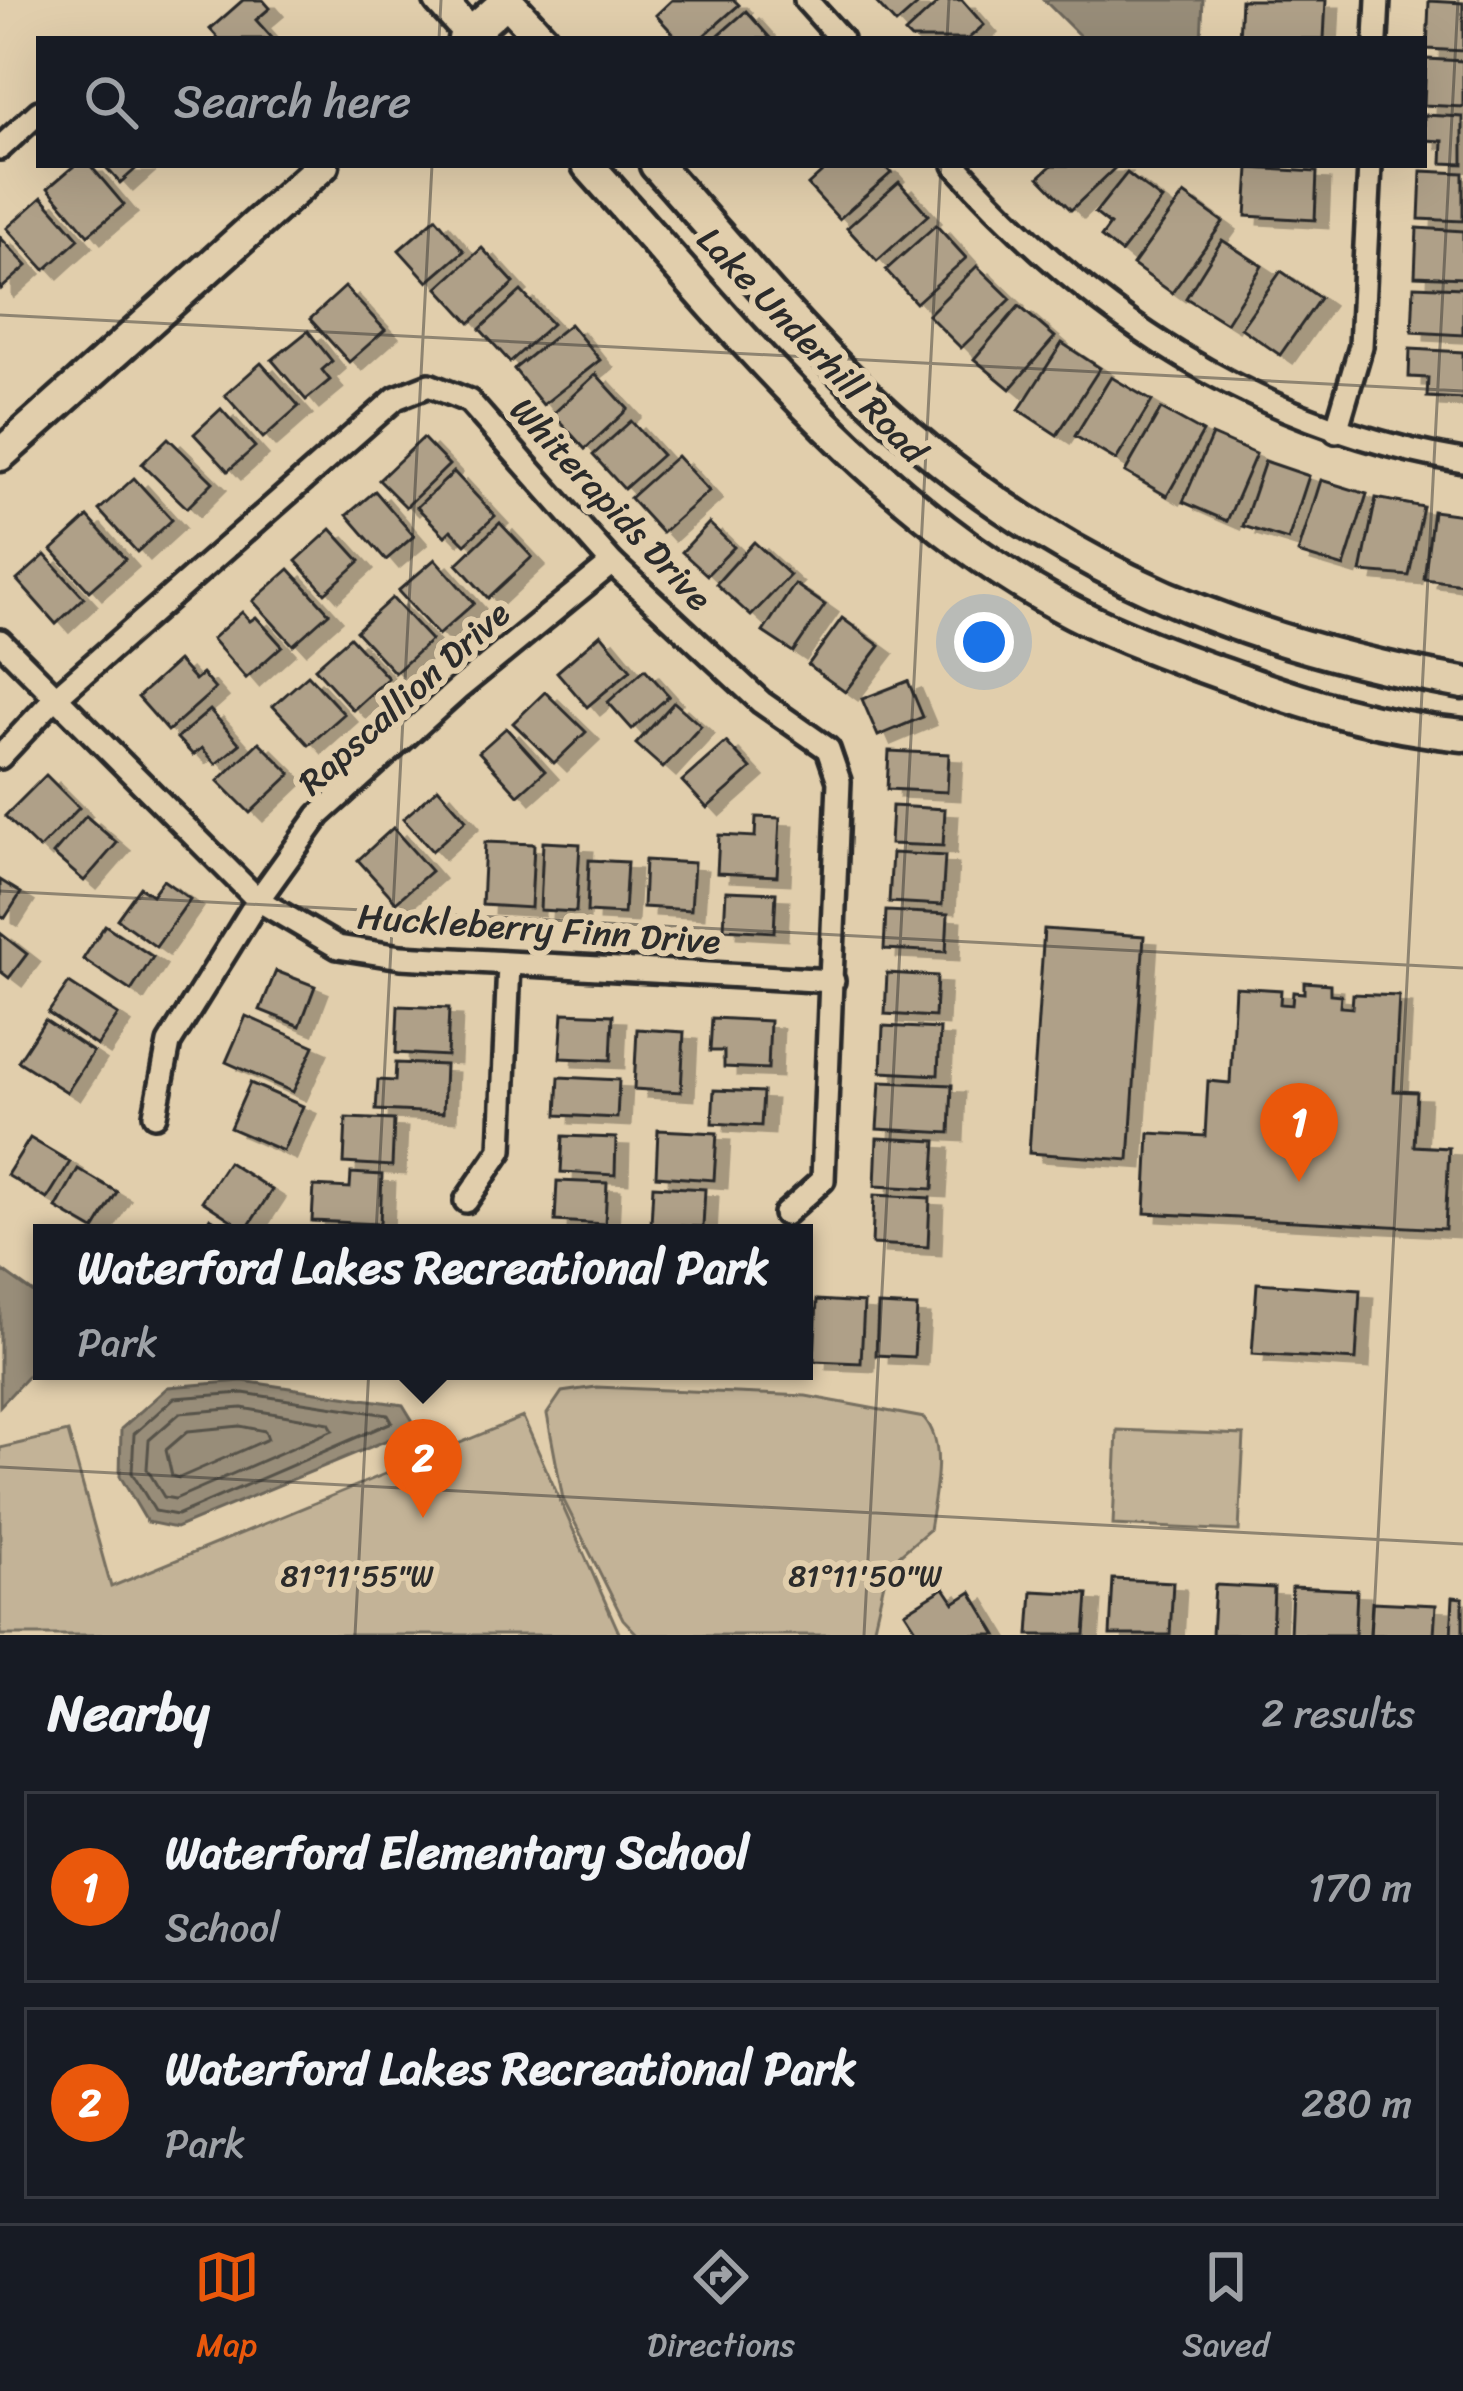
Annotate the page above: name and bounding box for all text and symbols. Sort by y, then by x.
search box [36,36,1427,168]
text: Search here [174,62,411,142]
icon: search [78,69,144,135]
street label: Lake Underhill Road [681,211,945,481]
street label: Whiterapids Drive [493,381,729,627]
street label: Rapscallion Drive [282,584,526,812]
your location [954,612,1014,672]
street label: Huckleberry Finn Drive [355,884,723,974]
pin: 1 [1260,1083,1338,1182]
popup [33,1224,813,1380]
text: Waterford Lakes Recreational Park [77,1228,769,1308]
text: Park [77,1308,157,1377]
pin: 2 [384,1419,462,1518]
text: 81°11'55"W [281,1549,434,1603]
text: 81°11'50"W [788,1549,943,1603]
text: Nearby [48,1668,209,1758]
text: 2 results [1261,1679,1415,1748]
text: Waterford Elementary School [165,1813,749,1893]
text: 1 [82,1853,98,1922]
text: 170 m [1308,1853,1412,1922]
text: School [165,1893,280,1962]
text: Waterford Lakes Recreational Park [165,2029,856,2109]
text: 2 [79,2069,101,2138]
text: 280 m [1301,2069,1412,2138]
text: Park [165,2109,245,2178]
tab: Map [194,2244,260,2374]
tab: Directions [647,2244,795,2374]
tab: Saved [1182,2244,1269,2374]

